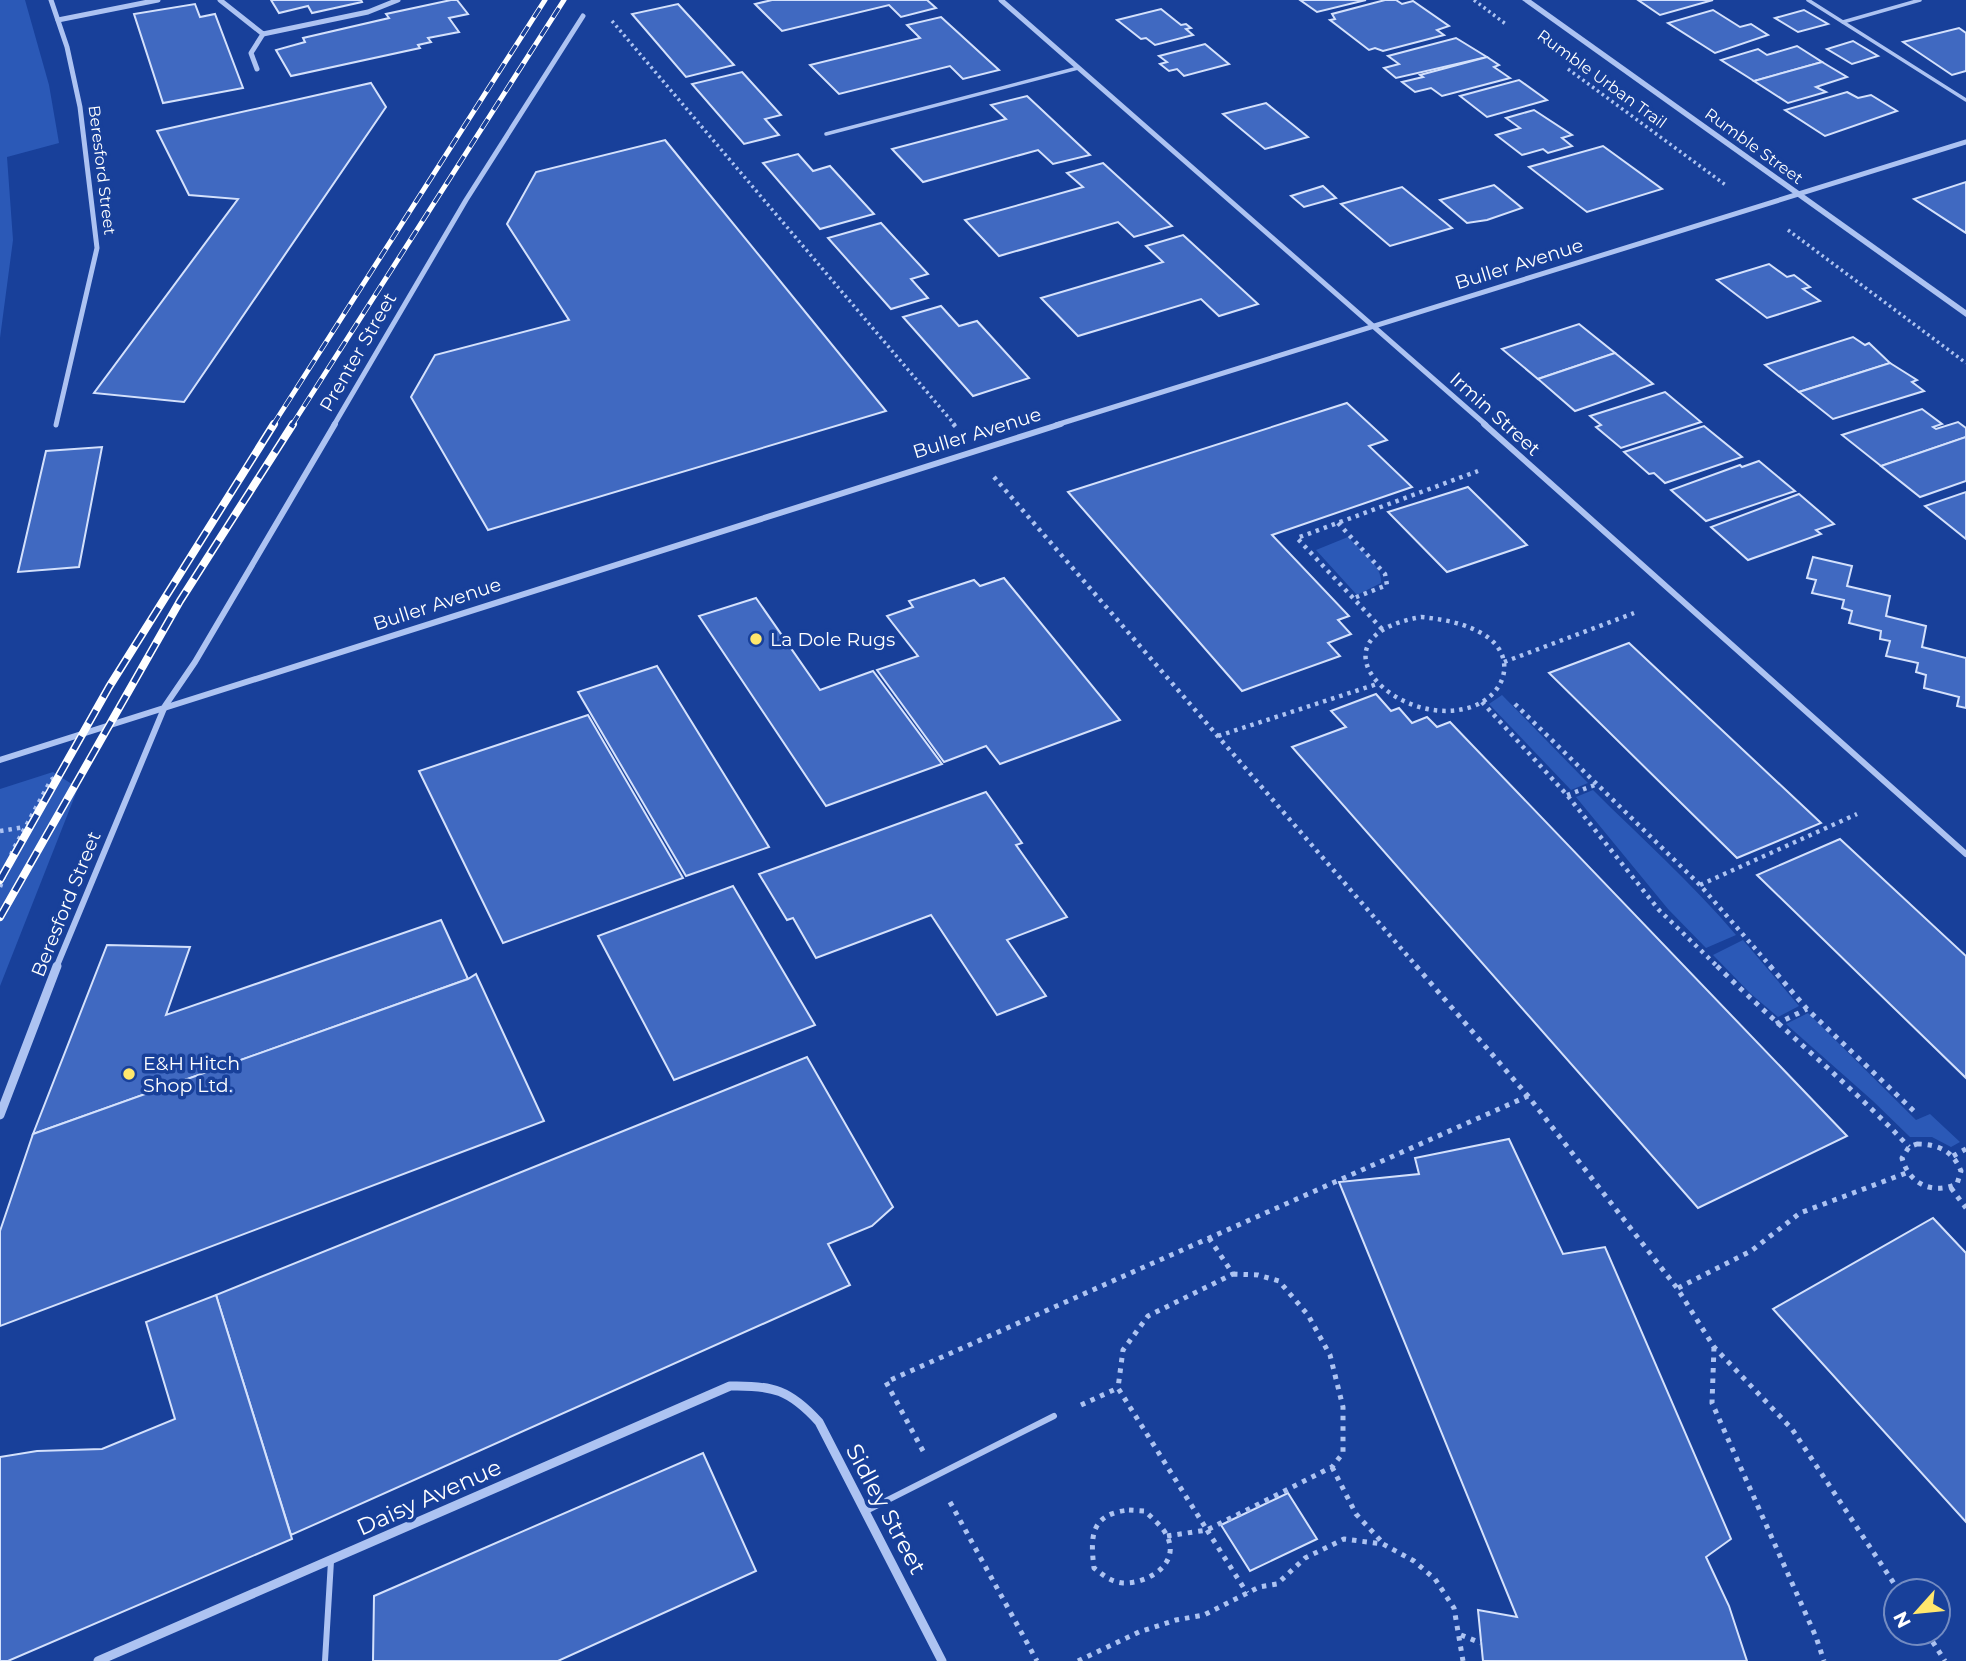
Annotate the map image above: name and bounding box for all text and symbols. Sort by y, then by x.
street label: Rumble Urban Trail [1534,26,1670,132]
street label: Beresford Street [85,104,119,236]
street label: Rumble Street [1701,104,1807,188]
street label: Buller Avenue [1452,234,1586,294]
street label: Prenter Street [315,288,402,416]
street label: Irmin Street [1445,367,1545,461]
street label: Buller Avenue [910,403,1044,463]
street label: Buller Avenue [370,572,504,636]
place label: La Dole Rugs [770,628,895,651]
marker: La Dole Rugs [748,631,764,647]
street label: Beresford Street [26,828,106,980]
place label: E&H Hitch Shop Ltd. [143,1052,240,1097]
marker: E&H Hitch Shop Ltd. [121,1066,137,1082]
street label: Sidley Street [840,1439,932,1579]
street label: Daisy Avenue [352,1453,506,1541]
north arrow [1882,1577,1952,1647]
text: N [1889,1607,1916,1632]

